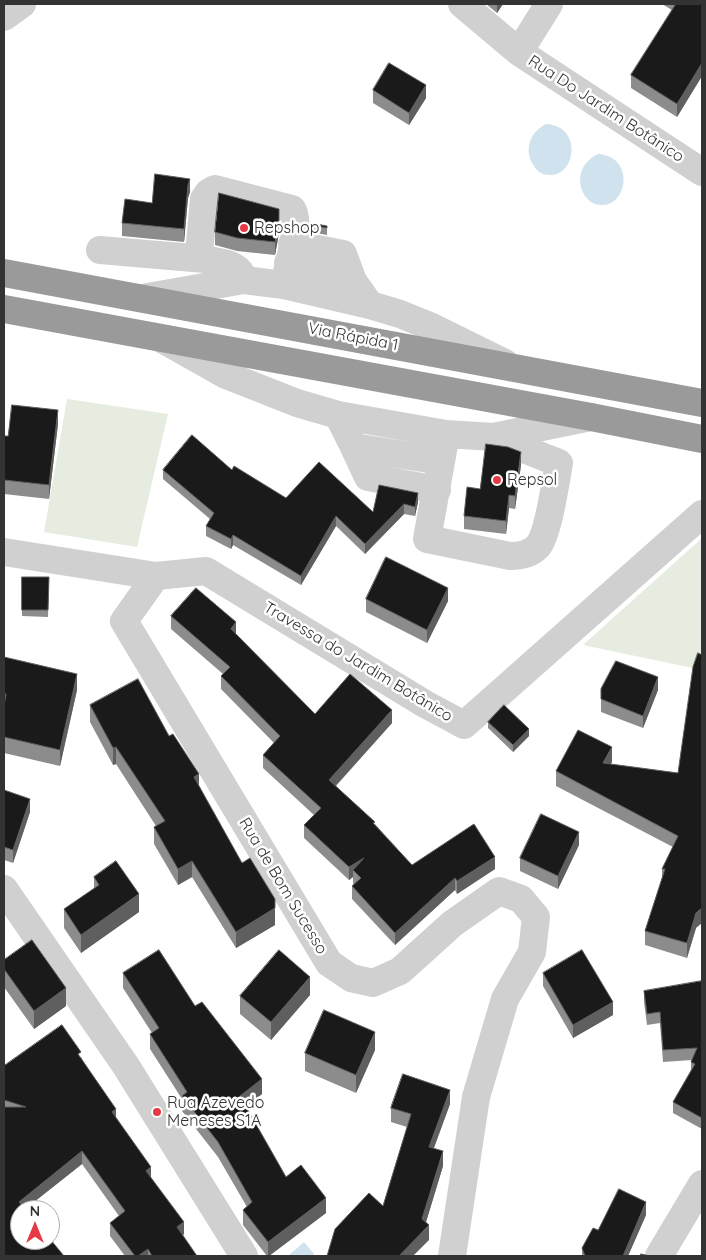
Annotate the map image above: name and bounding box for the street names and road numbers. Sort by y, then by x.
street label: Rua Do Jardim Botânico [524,51,688,167]
street label: Via Rápida 1 [306,319,400,355]
street label: Travessa do Jardim Botânico [260,598,456,726]
street label: Rua de Bom Sucesso [235,814,331,958]

